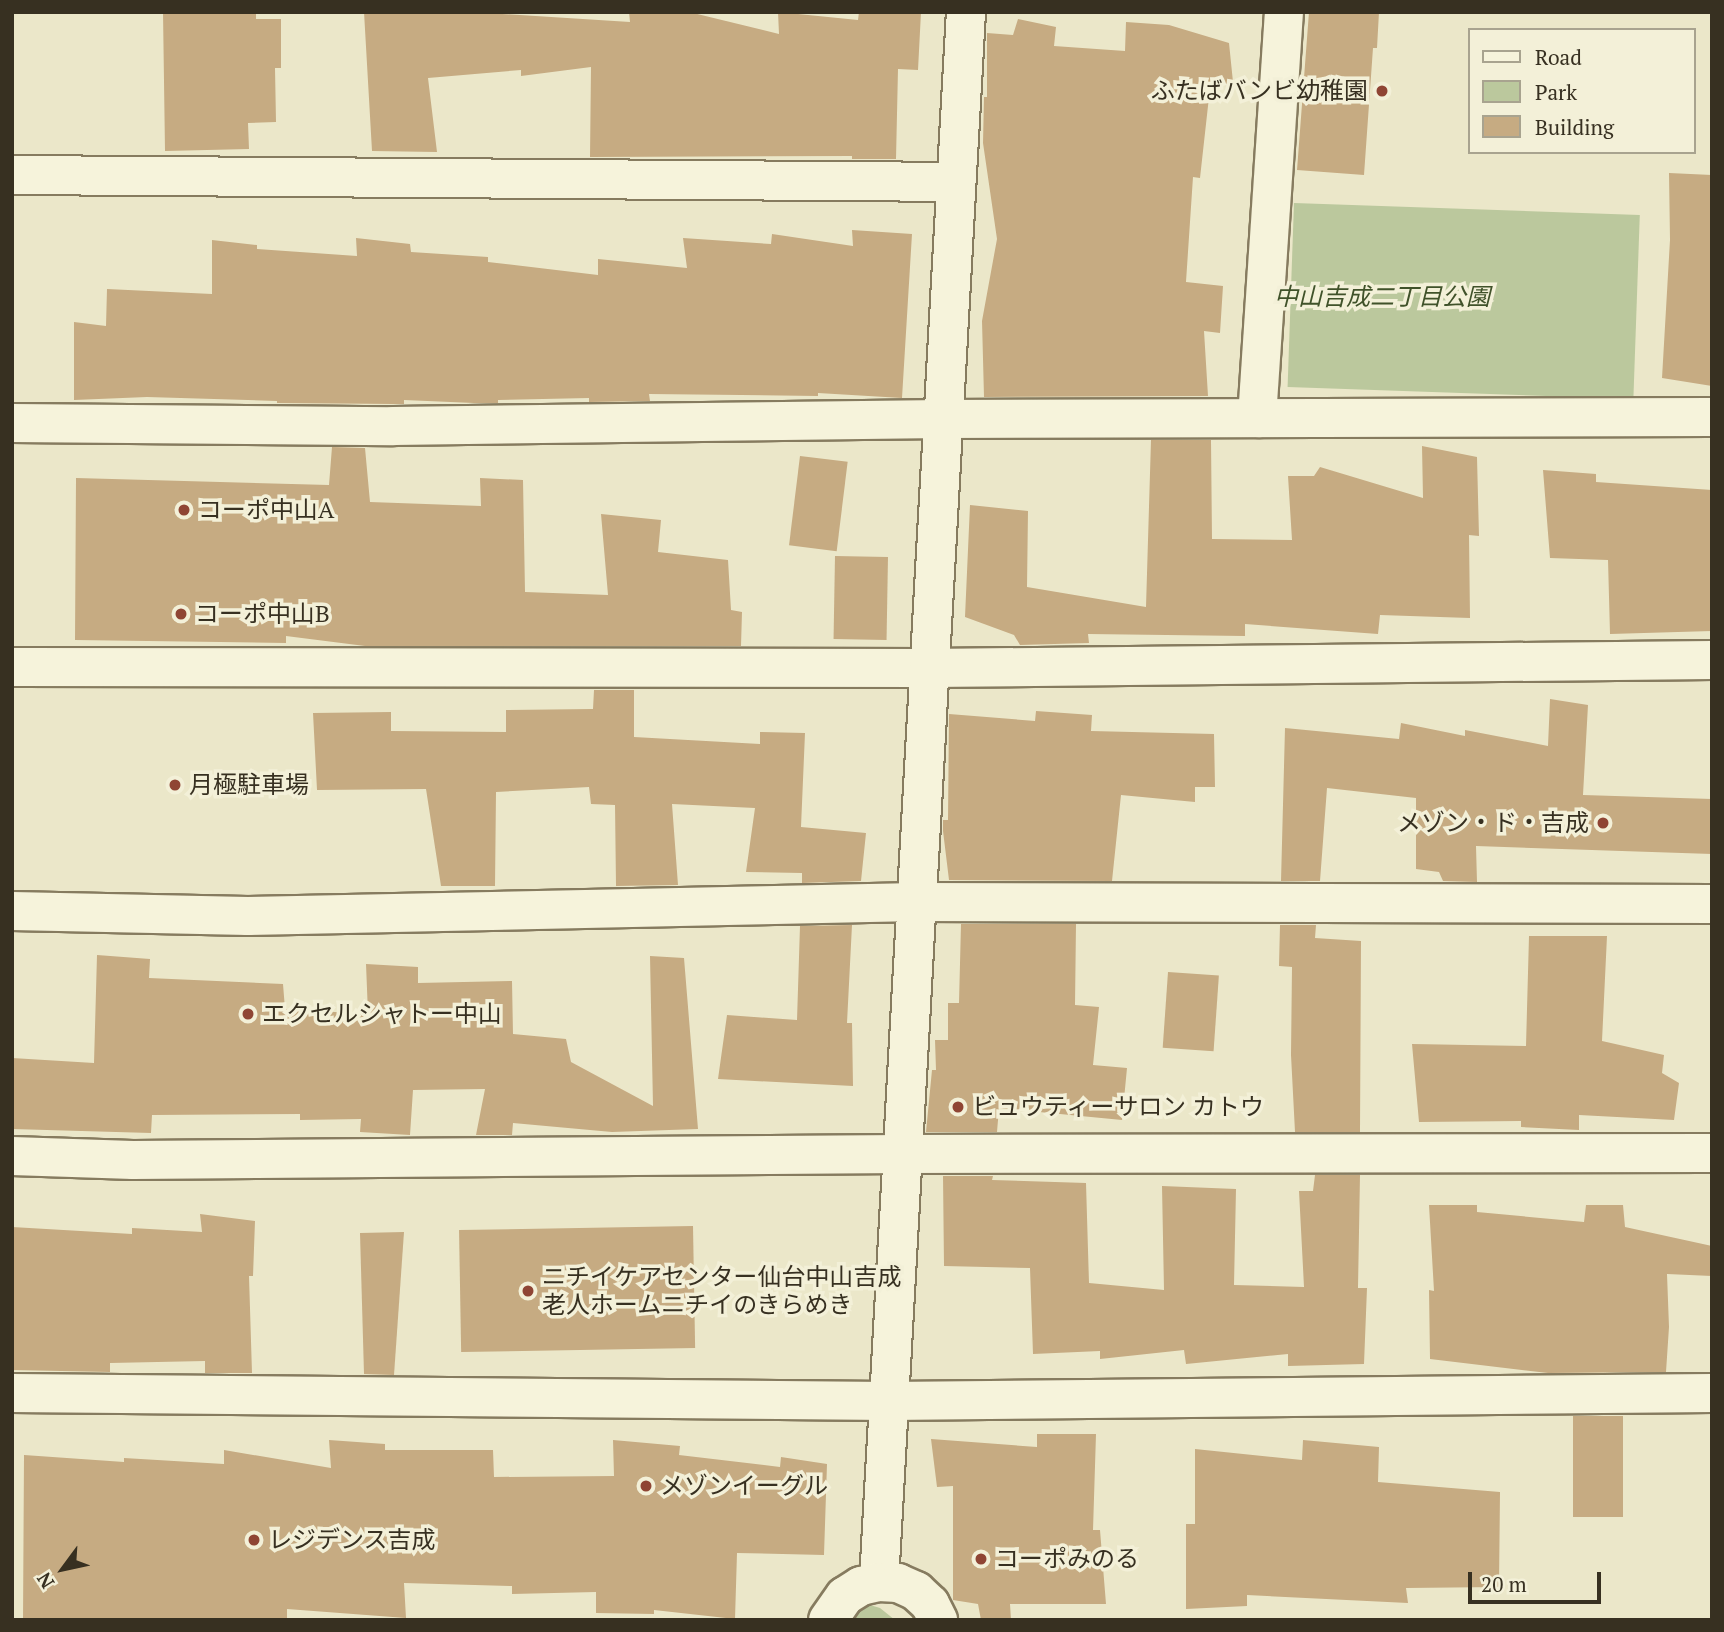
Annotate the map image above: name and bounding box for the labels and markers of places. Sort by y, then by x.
place label: ふたばバンビ幼稚園 [1152,77,1368,105]
marker: ふたばバンビ幼稚園 [1374,83,1390,99]
place label: コーポ中山A [198,496,334,524]
marker: コーポ中山A [176,502,192,518]
place label: コーポ中山B [195,600,330,628]
marker: コーポ中山B [173,606,189,622]
place label: 月極駐車場 [189,771,309,799]
marker: 月極駐車場 [167,777,183,793]
place label: メゾン・ド・吉成 [1397,809,1589,837]
marker: メゾン・ド・吉成 [1595,815,1611,831]
place label: エクセルシャトー中山 [262,1000,502,1028]
marker: エクセルシャトー中山 [240,1006,256,1022]
place label: ビュウティーサロン カトウ [972,1093,1266,1121]
marker: ビュウティーサロン カトウ [950,1099,966,1115]
place label: ニチイケアセンター仙台中山吉成 老人ホームニチイのきらめき [542,1263,902,1319]
marker: ニチイケアセンター仙台中山吉成 老人ホームニチイのきらめき [520,1283,536,1299]
place label: メゾンイーグル [660,1472,828,1500]
marker: メゾンイーグル [638,1478,654,1494]
place label: レジデンス吉成 [268,1526,436,1554]
marker: レジデンス吉成 [246,1532,262,1548]
place label: コーポみのる [995,1545,1139,1573]
marker: コーポみのる [973,1551,989,1567]

